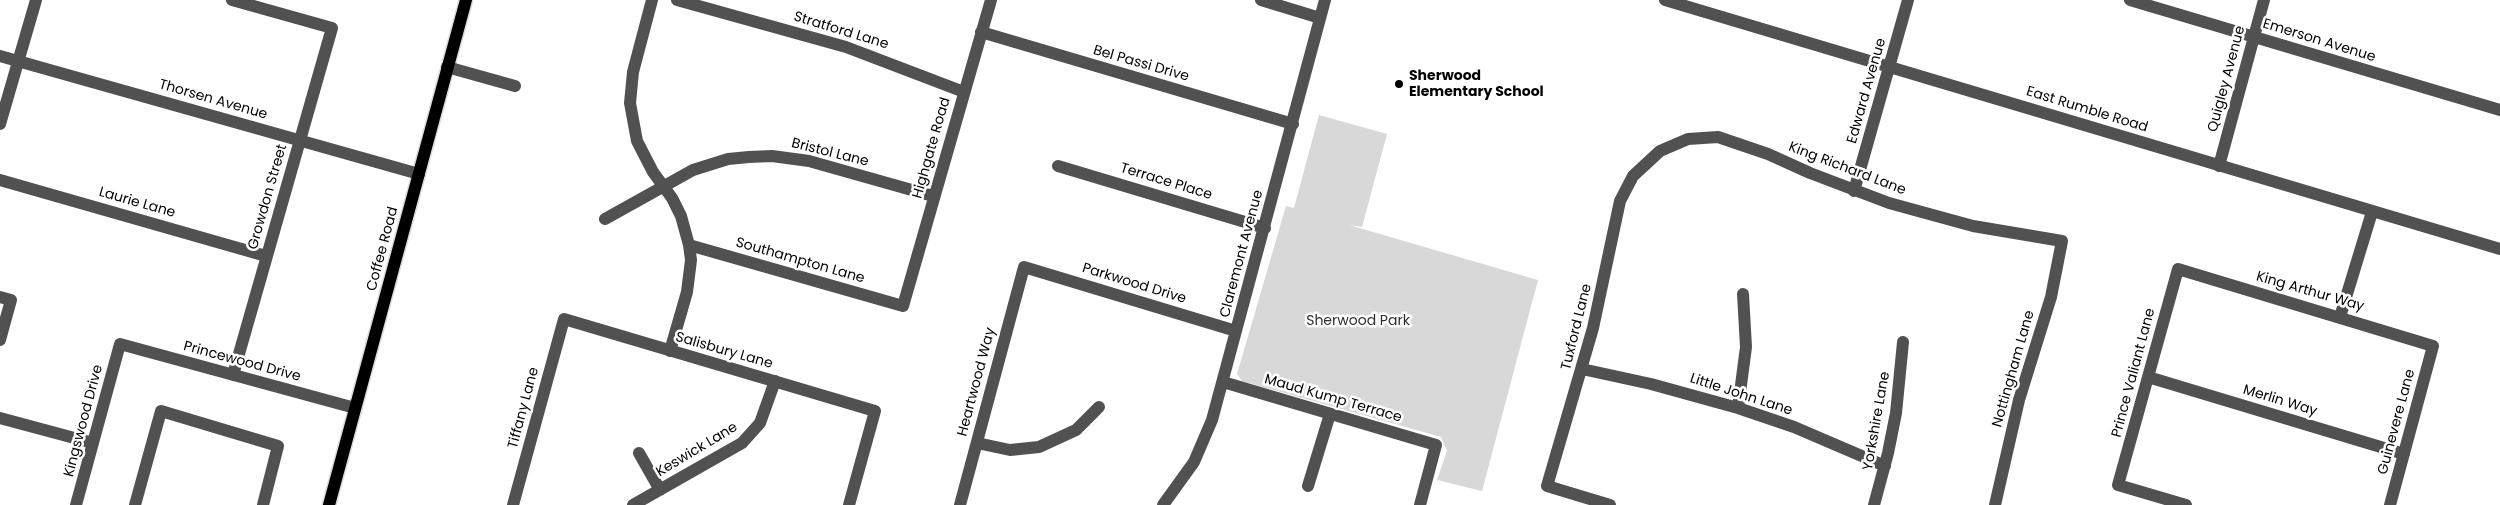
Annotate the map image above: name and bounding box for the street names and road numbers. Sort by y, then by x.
street label: Stratford Lane [792,9,890,53]
street label: Emerson Avenue [2261,16,2377,66]
street label: Quigley Avenue [2205,24,2249,134]
street label: Edward Avenue [1844,36,1890,146]
street label: Bel Passi Drive [1091,42,1191,86]
street label: Thorsen Avenue [157,76,269,124]
street label: East Rumble Road [2024,83,2150,137]
street label: Highgate Road [910,96,954,200]
street label: Bristol Lane [790,135,870,171]
street label: King Richard Lane [1786,139,1908,199]
street label: Growdon Street [245,142,291,252]
street label: Terrace Place [1118,160,1214,204]
street label: Laurie Lane [97,184,177,222]
street label: Claremont Avenue [1217,188,1267,320]
street label: Coffee Road [364,205,402,293]
street label: Southampton Lane [734,235,866,287]
street label: Parkwood Drive [1080,260,1188,308]
street label: King Arthur Way [2254,269,2366,315]
street label: Tuxford Lane [1558,282,1596,372]
street label: Prince Valiant Lane [2109,307,2159,439]
street label: Nottingham Lane [1989,309,2039,429]
street label: Heartwood Way [954,326,1000,438]
street label: Salisbury Lane [673,329,775,373]
street label: Princewood Drive [182,338,302,386]
street label: Kingswood Drive [61,363,107,479]
street label: Tiffany Lane [505,366,543,450]
street label: Guinevere Lane [2375,368,2419,476]
street label: Yorkshire Lane [1860,370,1894,472]
street label: Maud Kump Terrace [1262,371,1404,427]
street label: Little John Lane [1688,371,1794,419]
street label: Merlin Way [2241,382,2319,420]
street label: Keswick Lane [653,419,741,481]

